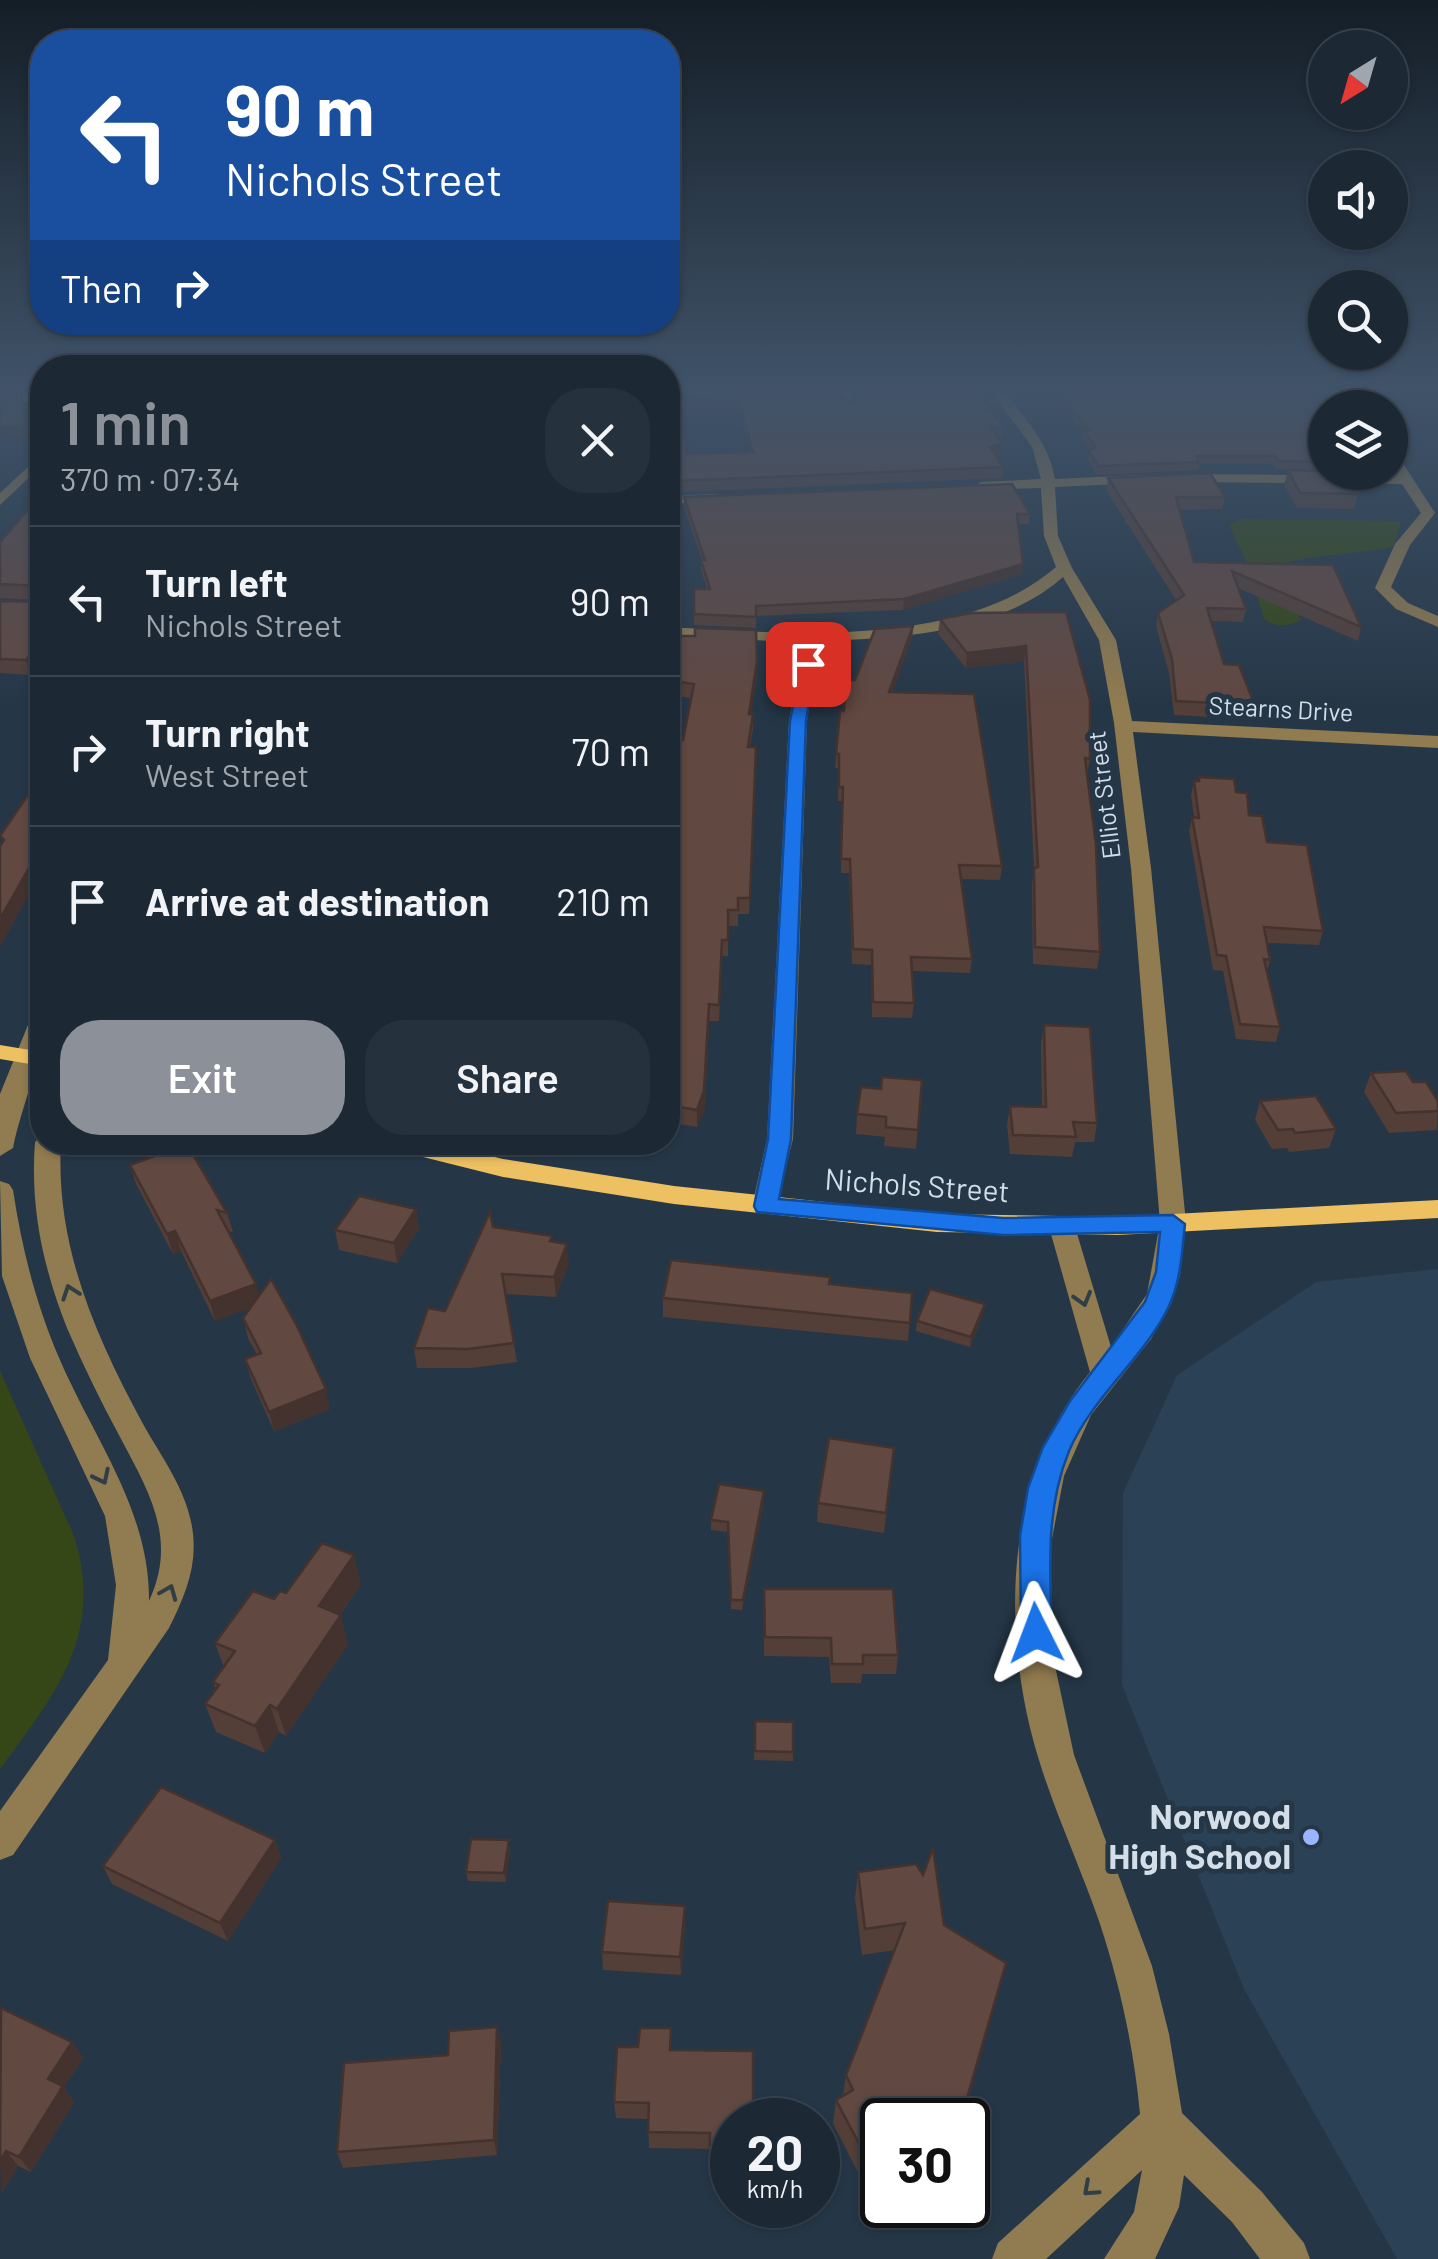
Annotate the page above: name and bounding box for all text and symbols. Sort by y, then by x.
north arrow [1308,30,1408,130]
map controls [1308,30,1408,490]
text: 90 m [225,66,375,150]
icon: left [60,70,190,200]
button: sound [1308,150,1408,250]
text: Nichols Street [225,151,503,205]
icon: right [163,260,218,315]
text: Then [60,265,143,311]
button: search [1308,270,1408,370]
text: 1 min [60,385,191,457]
button: close [545,388,650,493]
button: layers [1308,390,1408,490]
text: 370 m · 07:34 [60,459,240,497]
text: Turn left [145,559,288,605]
icon: left [60,574,115,629]
text: 90 m [570,578,650,624]
text: Nichols Street [145,605,342,643]
pin [766,622,851,707]
icon: arrive [781,637,836,692]
street label: Stearns Drive [1208,689,1354,727]
text: Turn right [145,709,310,755]
icon: right [60,724,115,779]
text: 70 m [572,728,650,774]
street label: Elliot Street [1080,729,1126,861]
text: West Street [145,755,309,793]
icon: arrive [60,874,115,929]
text: Arrive at destination [145,878,490,924]
text: 210 m [556,878,650,924]
button: Exit [60,1020,345,1135]
button: Share [365,1020,650,1135]
street label: Nichols Street [824,1160,1011,1208]
one-way arrow [62,1285,82,1302]
one-way arrow [1071,1290,1092,1307]
one-way arrow [89,1467,109,1485]
position arrow [984,1581,1088,1685]
one-way arrow [158,1584,178,1602]
place label: Norwood High School [1108,1794,1291,1876]
marker: Norwood High School [1300,1826,1322,1848]
speed limit sign: 30 [860,2098,990,2228]
text: 20 [747,2121,803,2181]
text: km/h [747,2173,803,2203]
one-way arrow [1084,2177,1102,2195]

